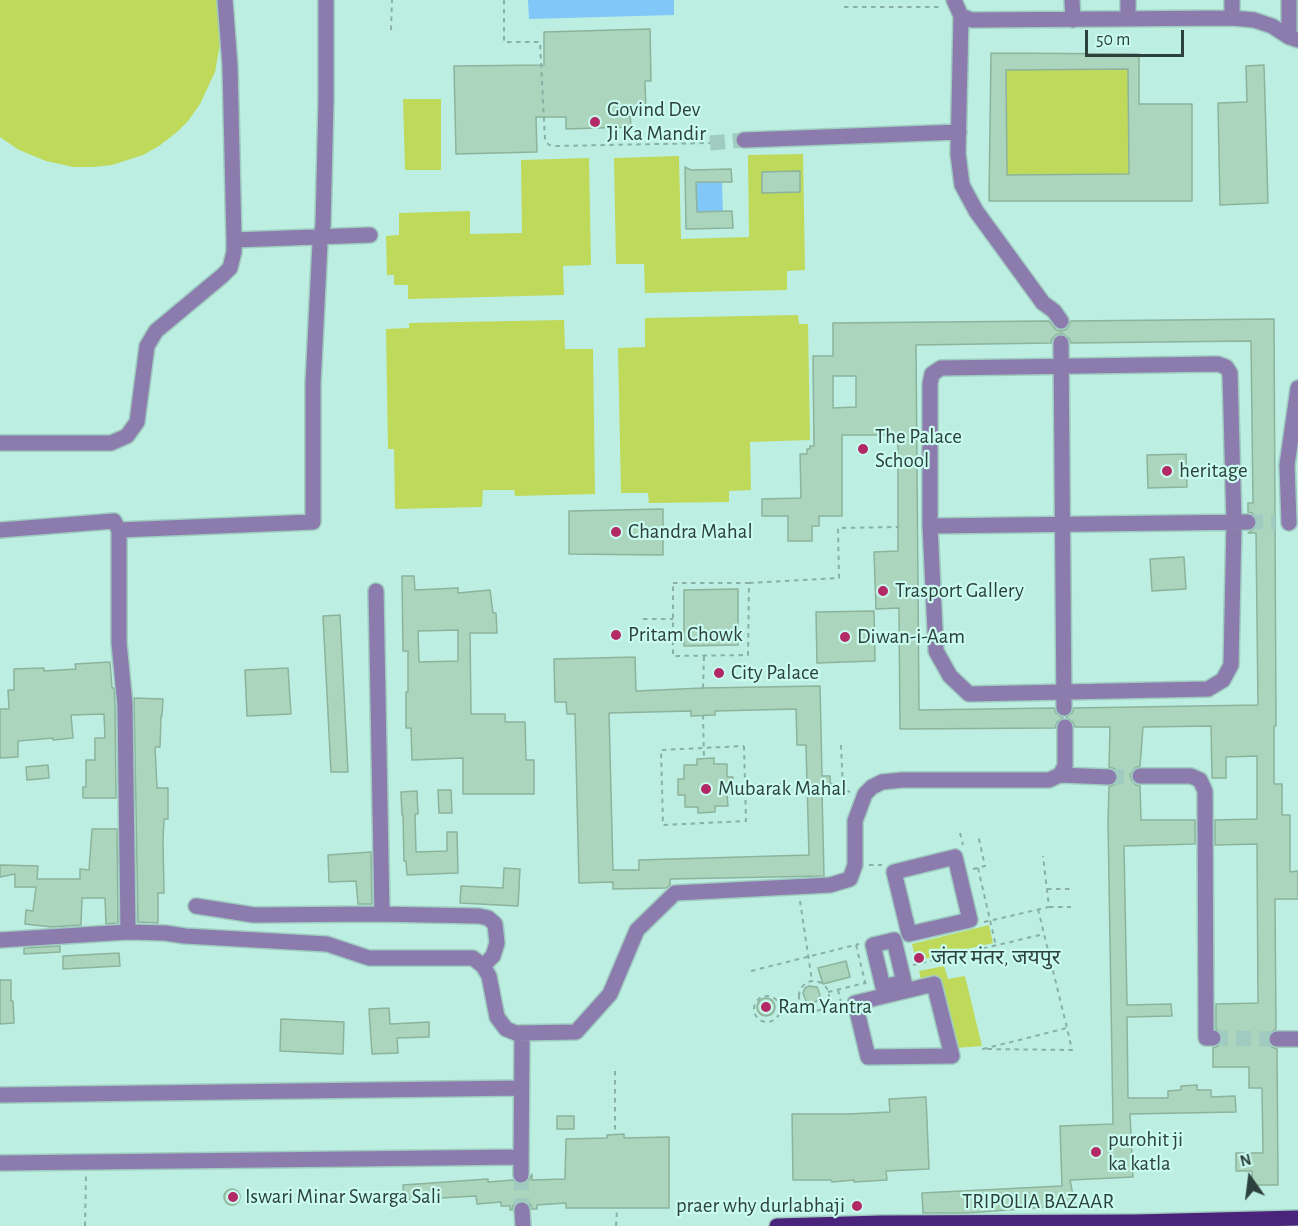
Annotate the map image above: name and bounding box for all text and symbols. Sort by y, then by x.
scale bar [1088,18,1187,56]
text: 50 m [1096,31,1130,49]
place label: Govind Dev Ji Ka Mandir [607,97,706,147]
marker: Govind Dev Ji Ka Mandir [588,115,602,129]
place label: The Palace School [875,424,962,474]
marker: The Palace School [856,442,870,456]
place label: heritage [1179,458,1248,484]
marker: heritage [1160,464,1174,478]
place label: Chandra Mahal [628,519,753,545]
marker: Chandra Mahal [609,525,623,539]
place label: Trasport Gallery [895,578,1024,604]
marker: Trasport Gallery [876,584,890,598]
place label: Pritam Chowk [628,622,743,648]
place label: Diwan-i-Aam [857,624,965,650]
marker: Pritam Chowk [609,628,623,642]
marker: Diwan-i-Aam [838,630,852,644]
place label: City Palace [731,660,819,686]
marker: City Palace [712,666,726,680]
place label: Mubarak Mahal [718,776,846,802]
marker: Mubarak Mahal [699,782,713,796]
place label: जंतर मंतर, जयपुर [931,945,1060,971]
marker: जंतर मंतर, जयपुर [912,951,926,965]
place label: Ram Yantra [778,994,872,1020]
marker: Ram Yantra [759,1000,773,1014]
place label: purohit ji ka katla [1108,1127,1183,1177]
marker: purohit ji ka katla [1089,1145,1103,1159]
north arrow [1220,1148,1280,1208]
text: N [1238,1151,1253,1170]
place label: Iswari Minar Swarga Sali [245,1184,441,1210]
street label: TRIPOLIA BAZAAR [962,1189,1114,1215]
marker: Iswari Minar Swarga Sali [226,1190,240,1204]
place label: praer why durlabhaji [676,1193,845,1219]
marker: praer why durlabhaji [850,1199,864,1213]

